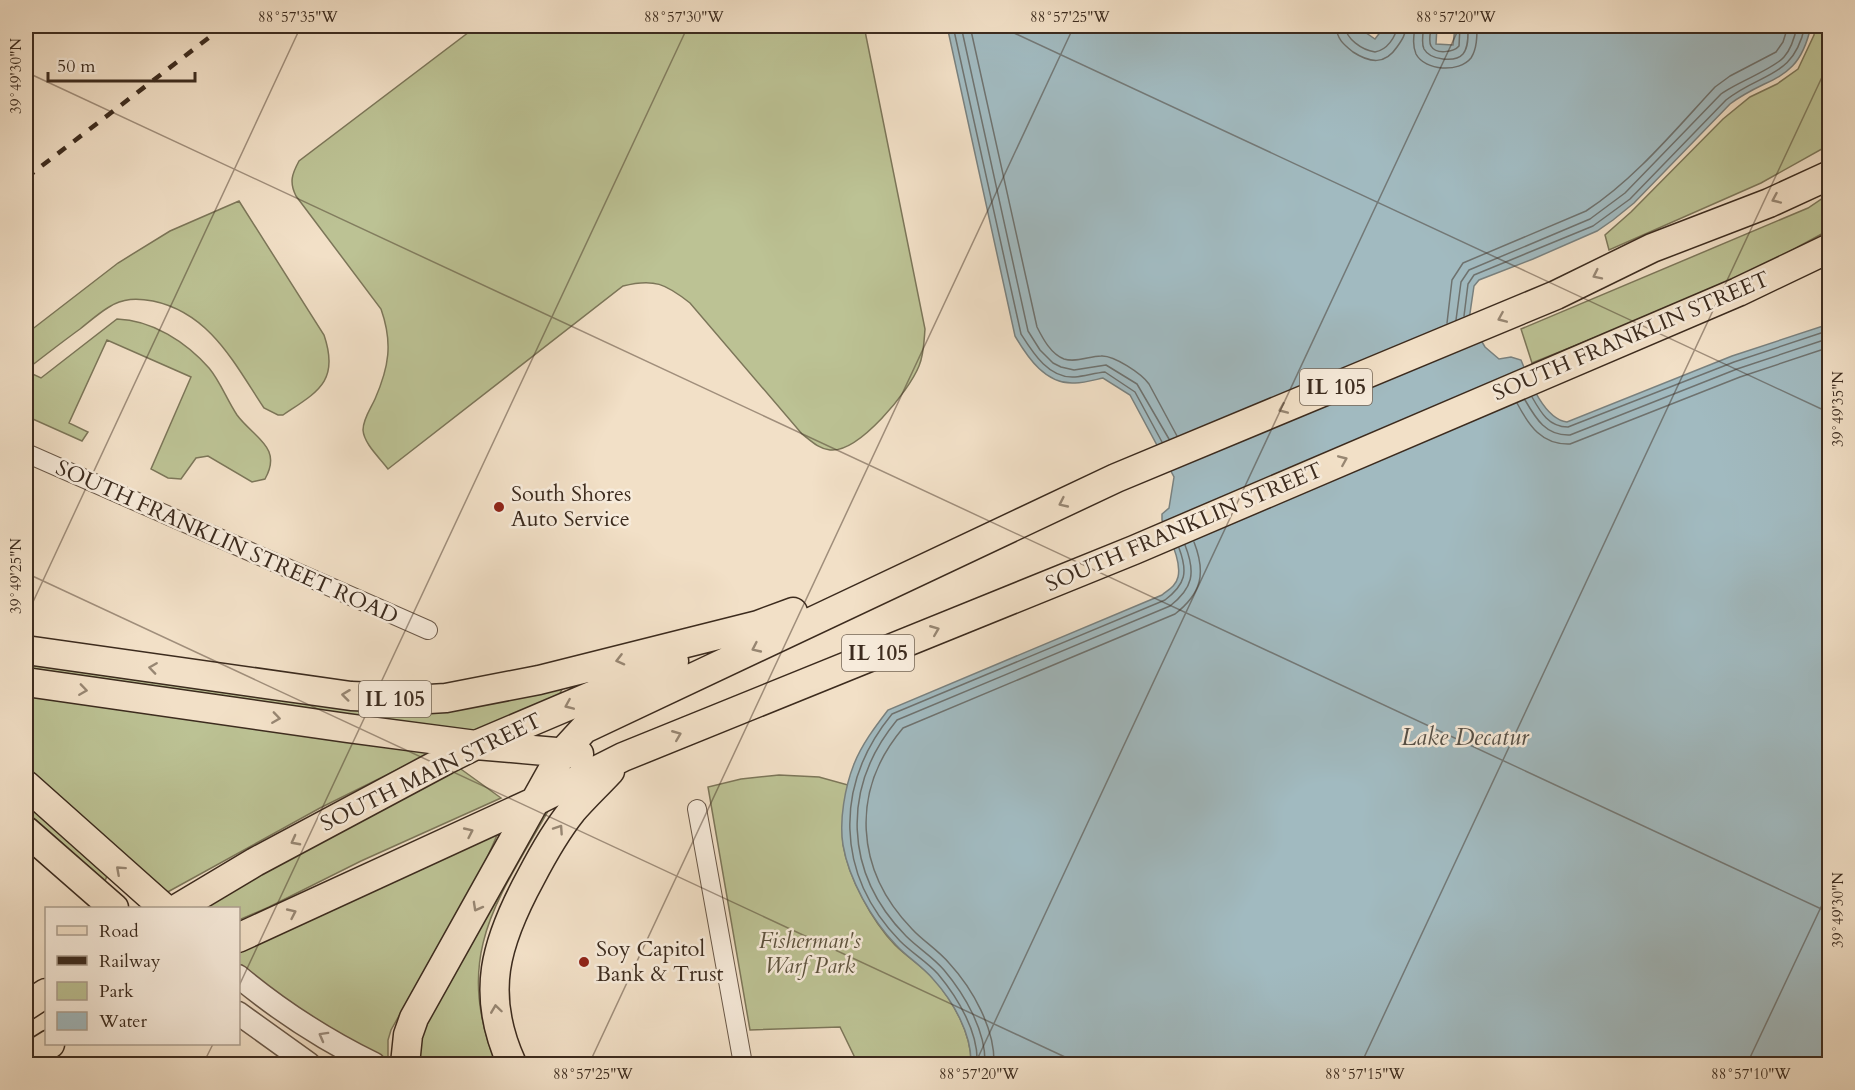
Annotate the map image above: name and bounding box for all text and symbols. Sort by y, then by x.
text: 88°57'35"W [258,7,338,27]
text: 88°57'30"W [644,7,724,27]
text: 88°57'25"W [1030,7,1110,27]
text: 88°57'20"W [1416,7,1496,27]
text: 39°49'30"N [6,38,26,114]
scale bar [48,45,195,83]
text: 50 m [57,54,96,79]
one-way arrow [1772,192,1783,204]
street label: SOUTH FRANKLIN STREET [1488,264,1774,408]
one-way arrow [1592,268,1603,280]
one-way arrow [1497,311,1508,323]
road number: IL 105 [1300,369,1372,405]
text: 39°49'35"N [1828,371,1848,447]
one-way arrow [1278,402,1289,414]
street label: SOUTH FRANKLIN STREET ROAD [51,453,403,631]
street label: SOUTH FRANKLIN STREET [1041,455,1327,599]
one-way arrow [1336,455,1347,467]
place label: South Shores Auto Service [511,479,631,534]
one-way arrow [1058,496,1069,508]
marker: South Shores Auto Service [492,500,506,514]
text: 39°49'25"N [6,538,26,614]
one-way arrow [929,625,940,637]
road number: IL 105 [842,635,914,671]
one-way arrow [752,640,763,652]
one-way arrow [615,652,625,665]
one-way arrow [148,663,157,675]
road number: IL 105 [359,681,431,717]
one-way arrow [79,684,88,696]
one-way arrow [341,690,350,702]
one-way arrow [565,698,576,710]
street label: SOUTH MAIN STREET [315,705,547,839]
one-way arrow [272,712,281,724]
water label: Lake Decatur [1401,721,1530,754]
one-way arrow [671,730,682,742]
one-way arrow [552,825,563,836]
one-way arrow [462,827,473,839]
one-way arrow [290,834,301,845]
one-way arrow [116,866,127,877]
text: 39°49'30"N [1828,872,1848,948]
one-way arrow [473,900,484,911]
legend [45,907,240,1045]
one-way arrow [285,909,296,921]
text: Road [99,919,139,944]
park label: Fisherman's Warf Park [759,926,862,981]
place label: Soy Capitol Bank & Trust [596,934,723,989]
text: Railway [99,949,161,974]
marker: Soy Capitol Bank & Trust [577,955,591,969]
text: Park [99,979,134,1004]
one-way arrow [490,1004,502,1013]
text: Water [98,1009,148,1034]
one-way arrow [318,1032,329,1043]
text: 88°57'25"W [553,1064,633,1084]
text: 88°57'20"W [939,1064,1019,1084]
text: 88°57'15"W [1325,1064,1405,1084]
text: 88°57'10"W [1711,1064,1791,1084]

